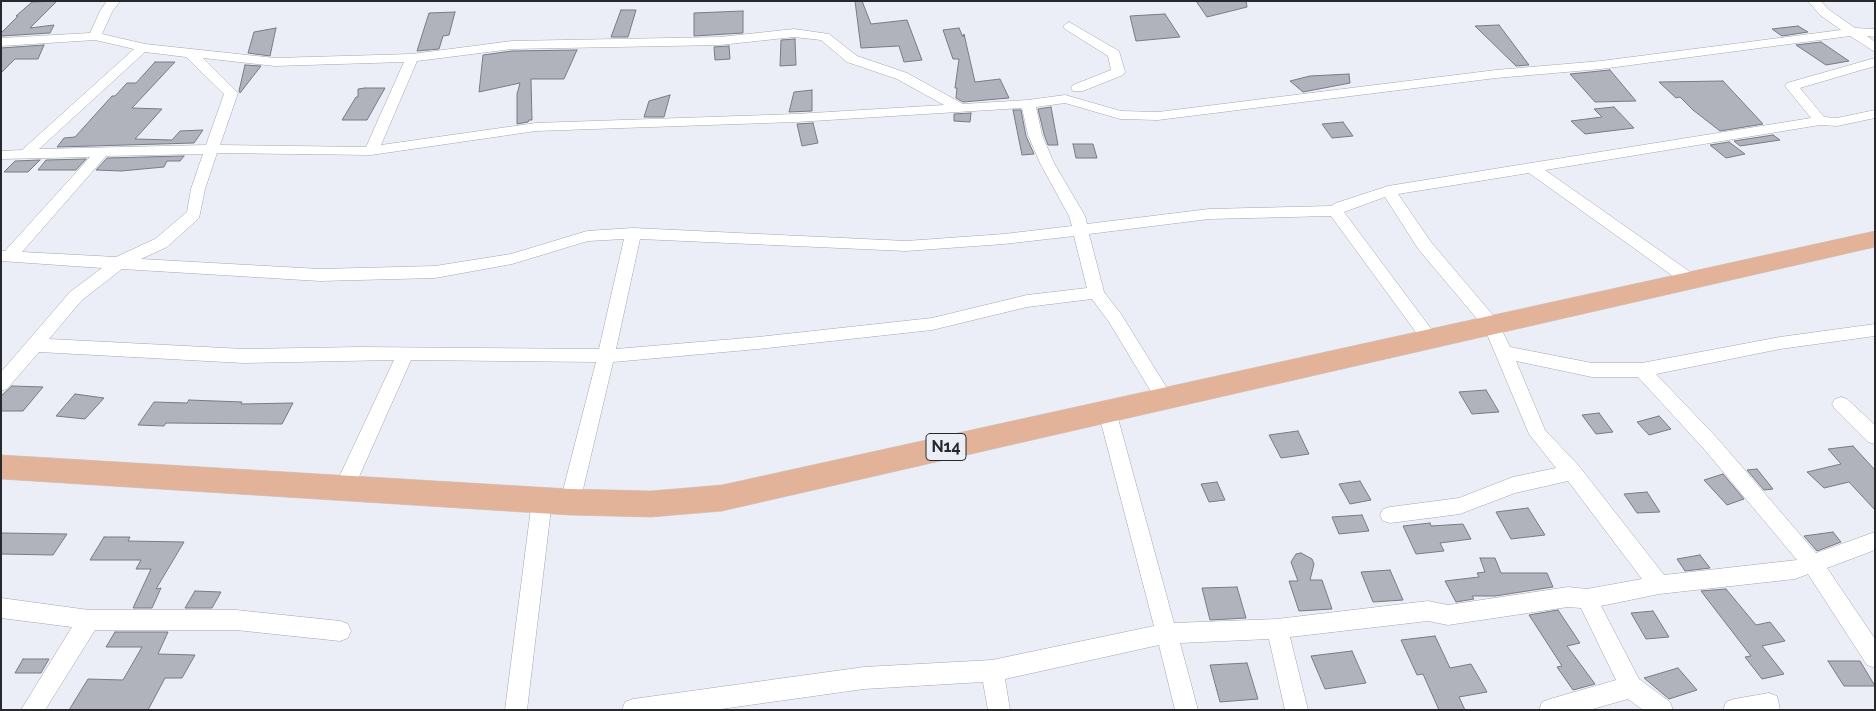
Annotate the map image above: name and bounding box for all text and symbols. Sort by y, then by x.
road number: N14 [926,434,966,461]

